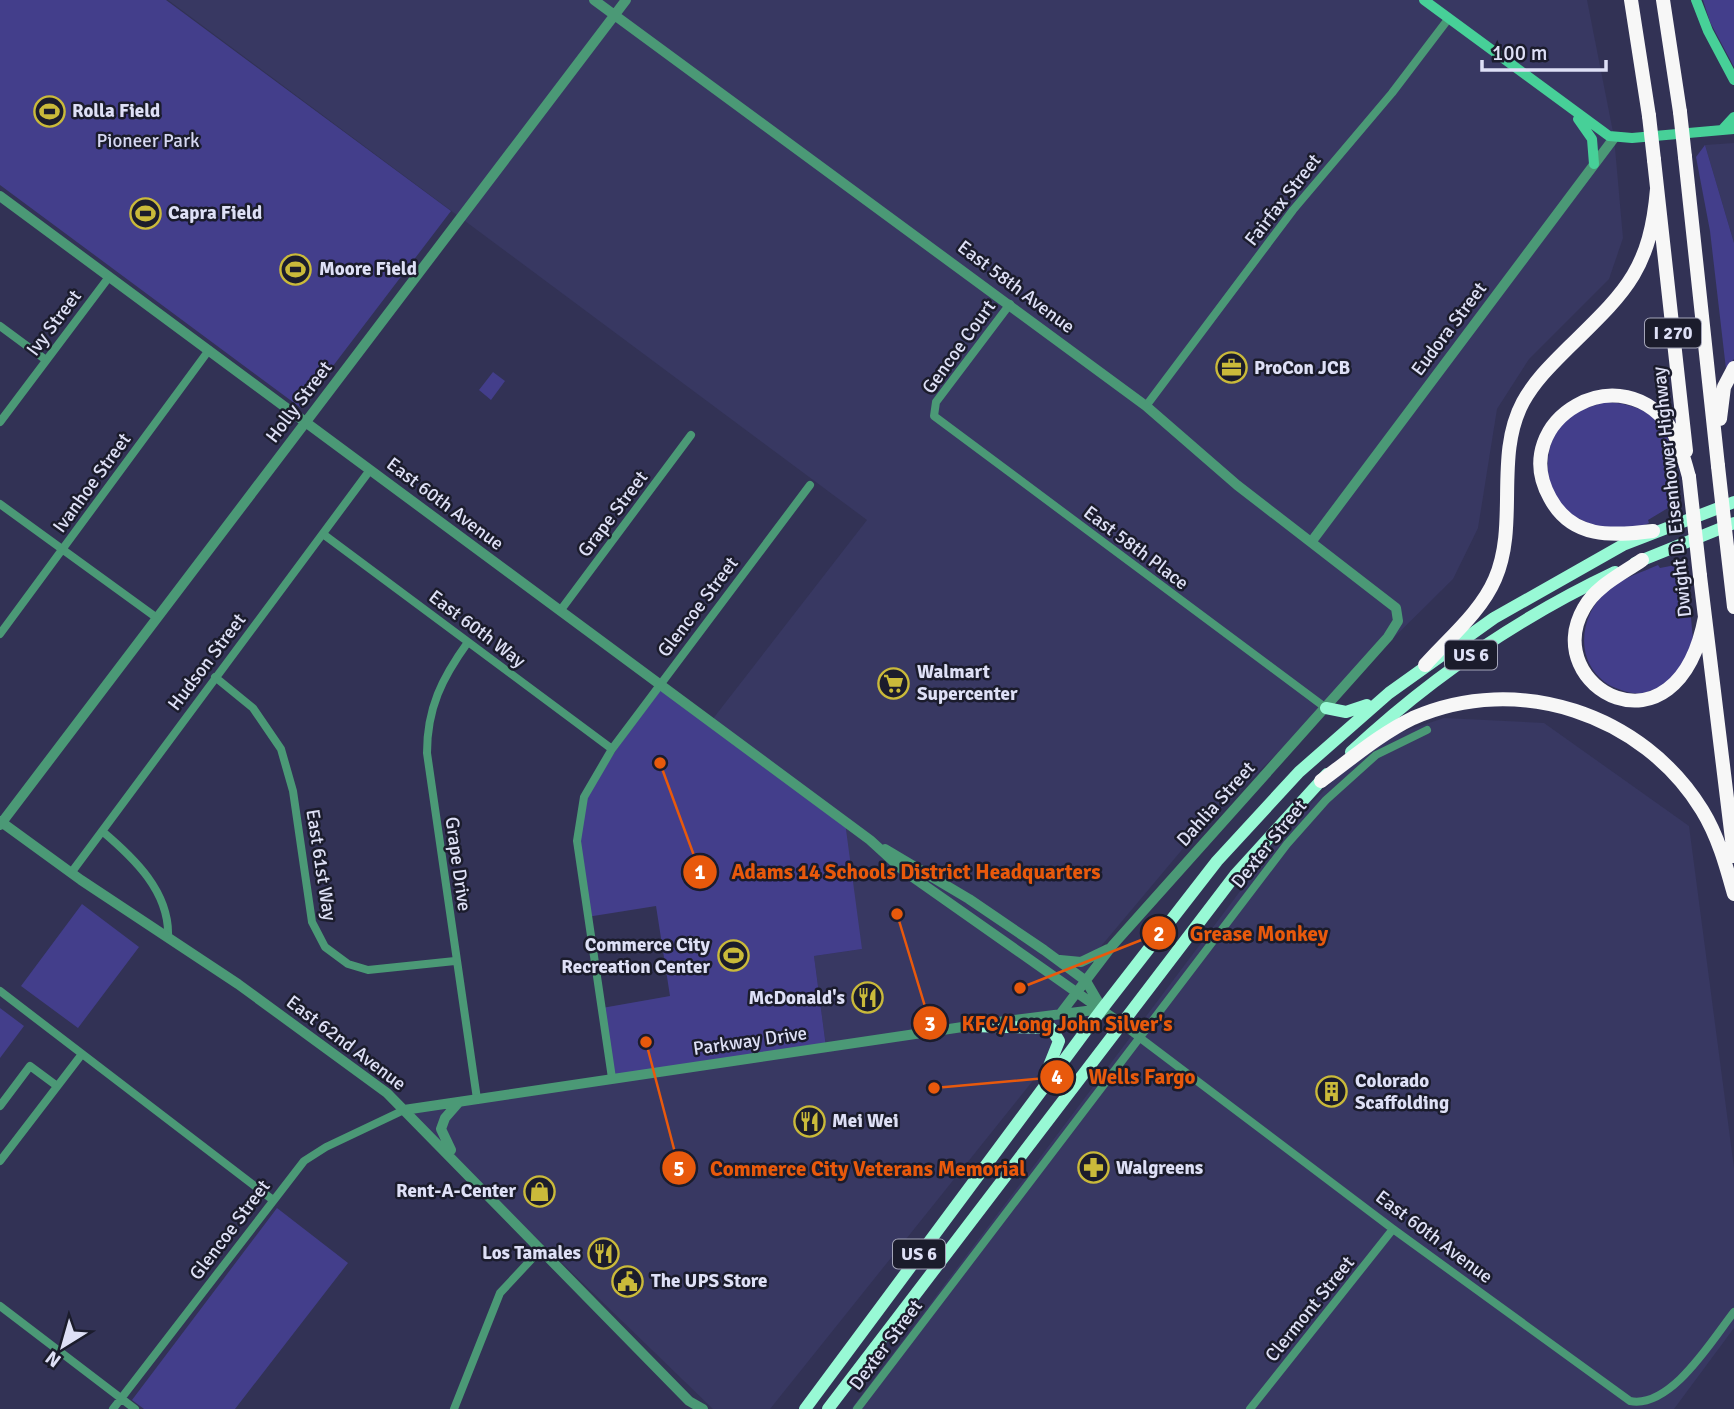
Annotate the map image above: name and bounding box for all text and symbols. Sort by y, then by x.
scale bar [1482,28,1606,72]
text: 100 m [1492,40,1547,66]
sports icon: Rolla Field [32,94,66,128]
place label: Rolla Field [72,99,160,123]
park label: Pioneer Park [97,129,200,153]
street label: Fairfax Street [1240,149,1327,251]
sports icon: Capra Field [128,196,162,230]
place label: Capra Field [168,201,262,225]
street label: East 58th Avenue [953,235,1079,339]
sports icon: Moore Field [279,252,313,286]
place label: Moore Field [319,257,417,281]
street label: Eudora Street [1406,277,1492,381]
street label: Ivy Street [21,285,87,361]
street label: Gencoe Court [917,295,1001,399]
road number: I 270 [1645,318,1701,348]
office icon: ProCon JCB [1214,351,1248,385]
street label: Holly Street [261,356,338,448]
place label: ProCon JCB [1254,356,1351,380]
street label: Dwight D. Eisenhower Highway [1647,365,1697,618]
street label: Ivanhoe Street [48,428,136,538]
street label: East 60th Avenue [382,452,508,556]
street label: Grape Street [573,466,653,562]
street label: East 58th Place [1079,501,1193,595]
street label: Glencoe Street [652,552,744,662]
street label: East 60th Way [424,585,530,673]
street label: Hudson Street [163,608,252,715]
road number: US 6 [1445,640,1497,670]
place label: Walmart Supercenter [917,660,1018,706]
supermarket icon: Walmart Supercenter [877,666,911,700]
street label: Dahlia Street [1172,756,1261,851]
street label: Dexter Street [1226,794,1312,893]
street label: East 61st Way [300,807,342,923]
street label: Grape Drive [440,815,476,913]
callout: Adams 14 Schools District Headquarters [683,851,1115,893]
text: 1 [694,859,706,885]
text: Adams 14 Schools District Headquarters [731,859,1101,885]
callout: Grease Monkey [1141,912,1343,954]
text: 2 [1153,921,1165,947]
text: Grease Monkey [1190,921,1329,947]
place label: Commerce City Recreation Center [561,933,711,979]
sports icon: Commerce City Recreation Center [716,939,750,973]
restaurant icon: McDonald's [851,981,885,1015]
place label: McDonald's [749,986,845,1010]
street label: East 62nd Avenue [281,990,411,1096]
callout: KFC/Long John Silver's [913,1002,1187,1044]
text: 3 [924,1011,936,1037]
text: KFC/Long John Silver's [962,1011,1172,1037]
street label: Parkway Drive [691,1021,809,1061]
callout: Wells Fargo [1040,1056,1210,1098]
text: 4 [1051,1064,1063,1090]
text: Wells Fargo [1089,1064,1196,1090]
place label: Colorado Scaffolding [1355,1069,1449,1115]
building icon: Colorado Scaffolding [1315,1075,1349,1109]
restaurant icon: Mei Wei [792,1104,826,1138]
place label: Mei Wei [832,1109,899,1133]
callout: Commerce City Veterans Memorial [661,1147,1040,1189]
pharmacy icon: Walgreens [1076,1151,1110,1185]
text: 5 [673,1156,685,1182]
text: Commerce City Veterans Memorial [710,1156,1026,1182]
place label: Walgreens [1116,1156,1203,1180]
shop icon: Rent-A-Center [522,1174,556,1208]
street label: Glencoe Street [184,1175,276,1285]
place label: Rent-A-Center [396,1179,516,1203]
street label: East 60th Avenue [1371,1185,1497,1289]
restaurant icon: Los Tamales [587,1236,621,1270]
road number: US 6 [893,1240,945,1268]
place label: Los Tamales [482,1241,581,1265]
street label: Clermont Street [1260,1251,1360,1367]
public building icon: The UPS Store [611,1264,645,1298]
place label: The UPS Store [651,1269,768,1293]
street label: Dexter Street [844,1295,928,1395]
north arrow [28,1311,98,1381]
text: N [41,1345,66,1372]

